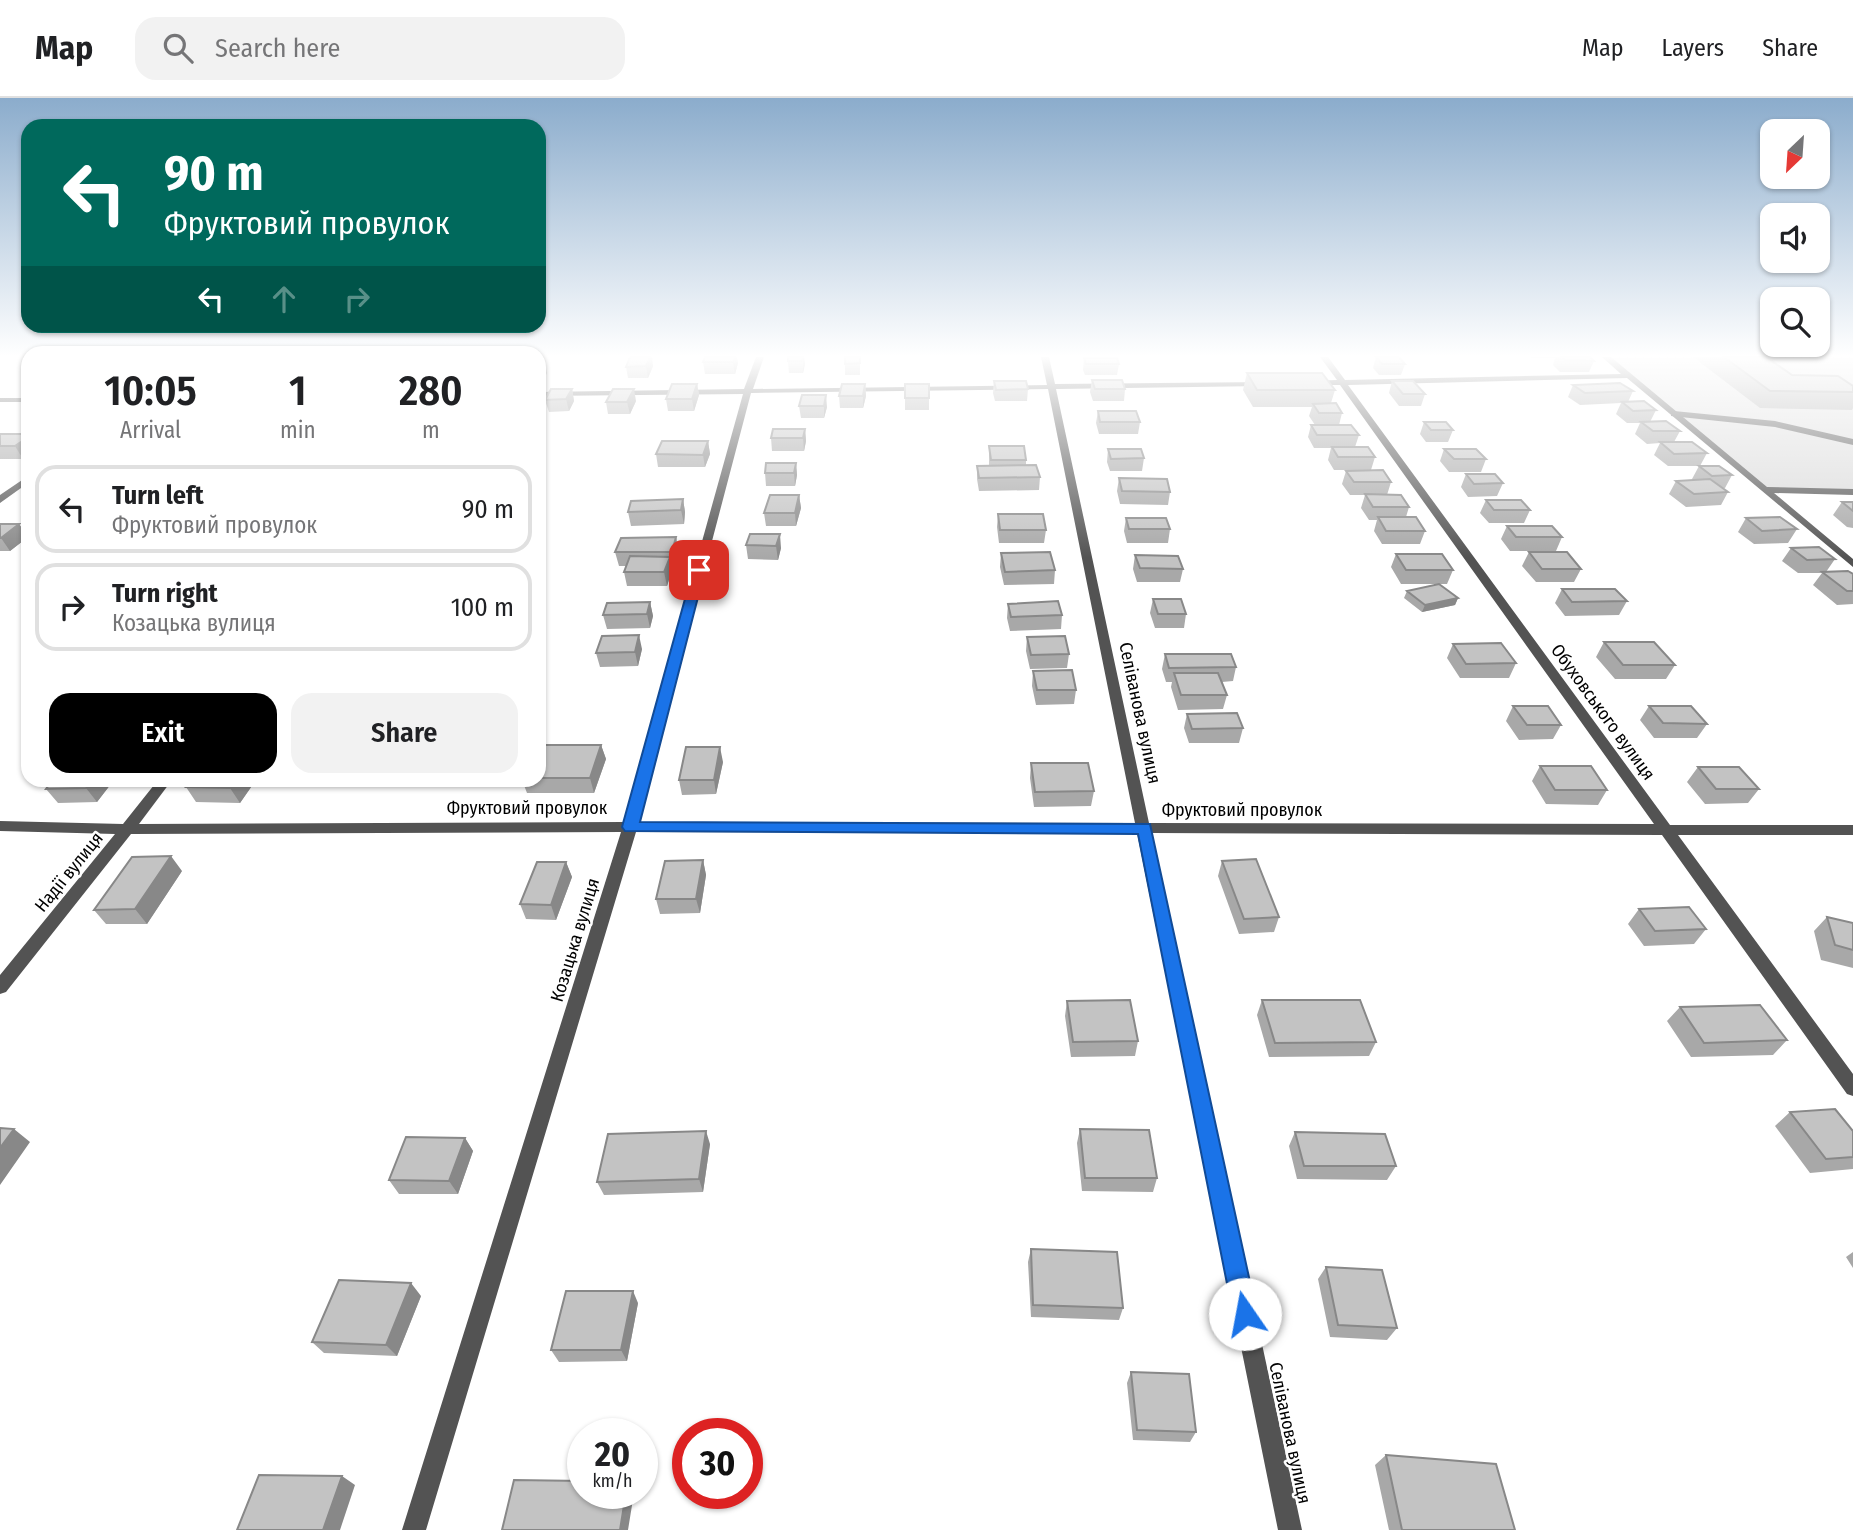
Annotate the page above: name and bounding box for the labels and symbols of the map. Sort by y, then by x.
north arrow [1760,119,1830,189]
pin [669,540,729,600]
street label: Селіванова вулиця [1114,640,1166,786]
street label: Обуховського вулиця [1546,640,1660,784]
street label: Фруктовий провулок [447,797,608,819]
street label: Фруктовий провулок [1162,799,1323,821]
street label: Надії вулиця [30,828,108,916]
street label: Козацька вулиця [546,876,604,1004]
position arrow [1208,1277,1282,1351]
street label: Селіванова вулиця [1264,1360,1316,1506]
speed limit sign: 30 [672,1418,763,1509]

